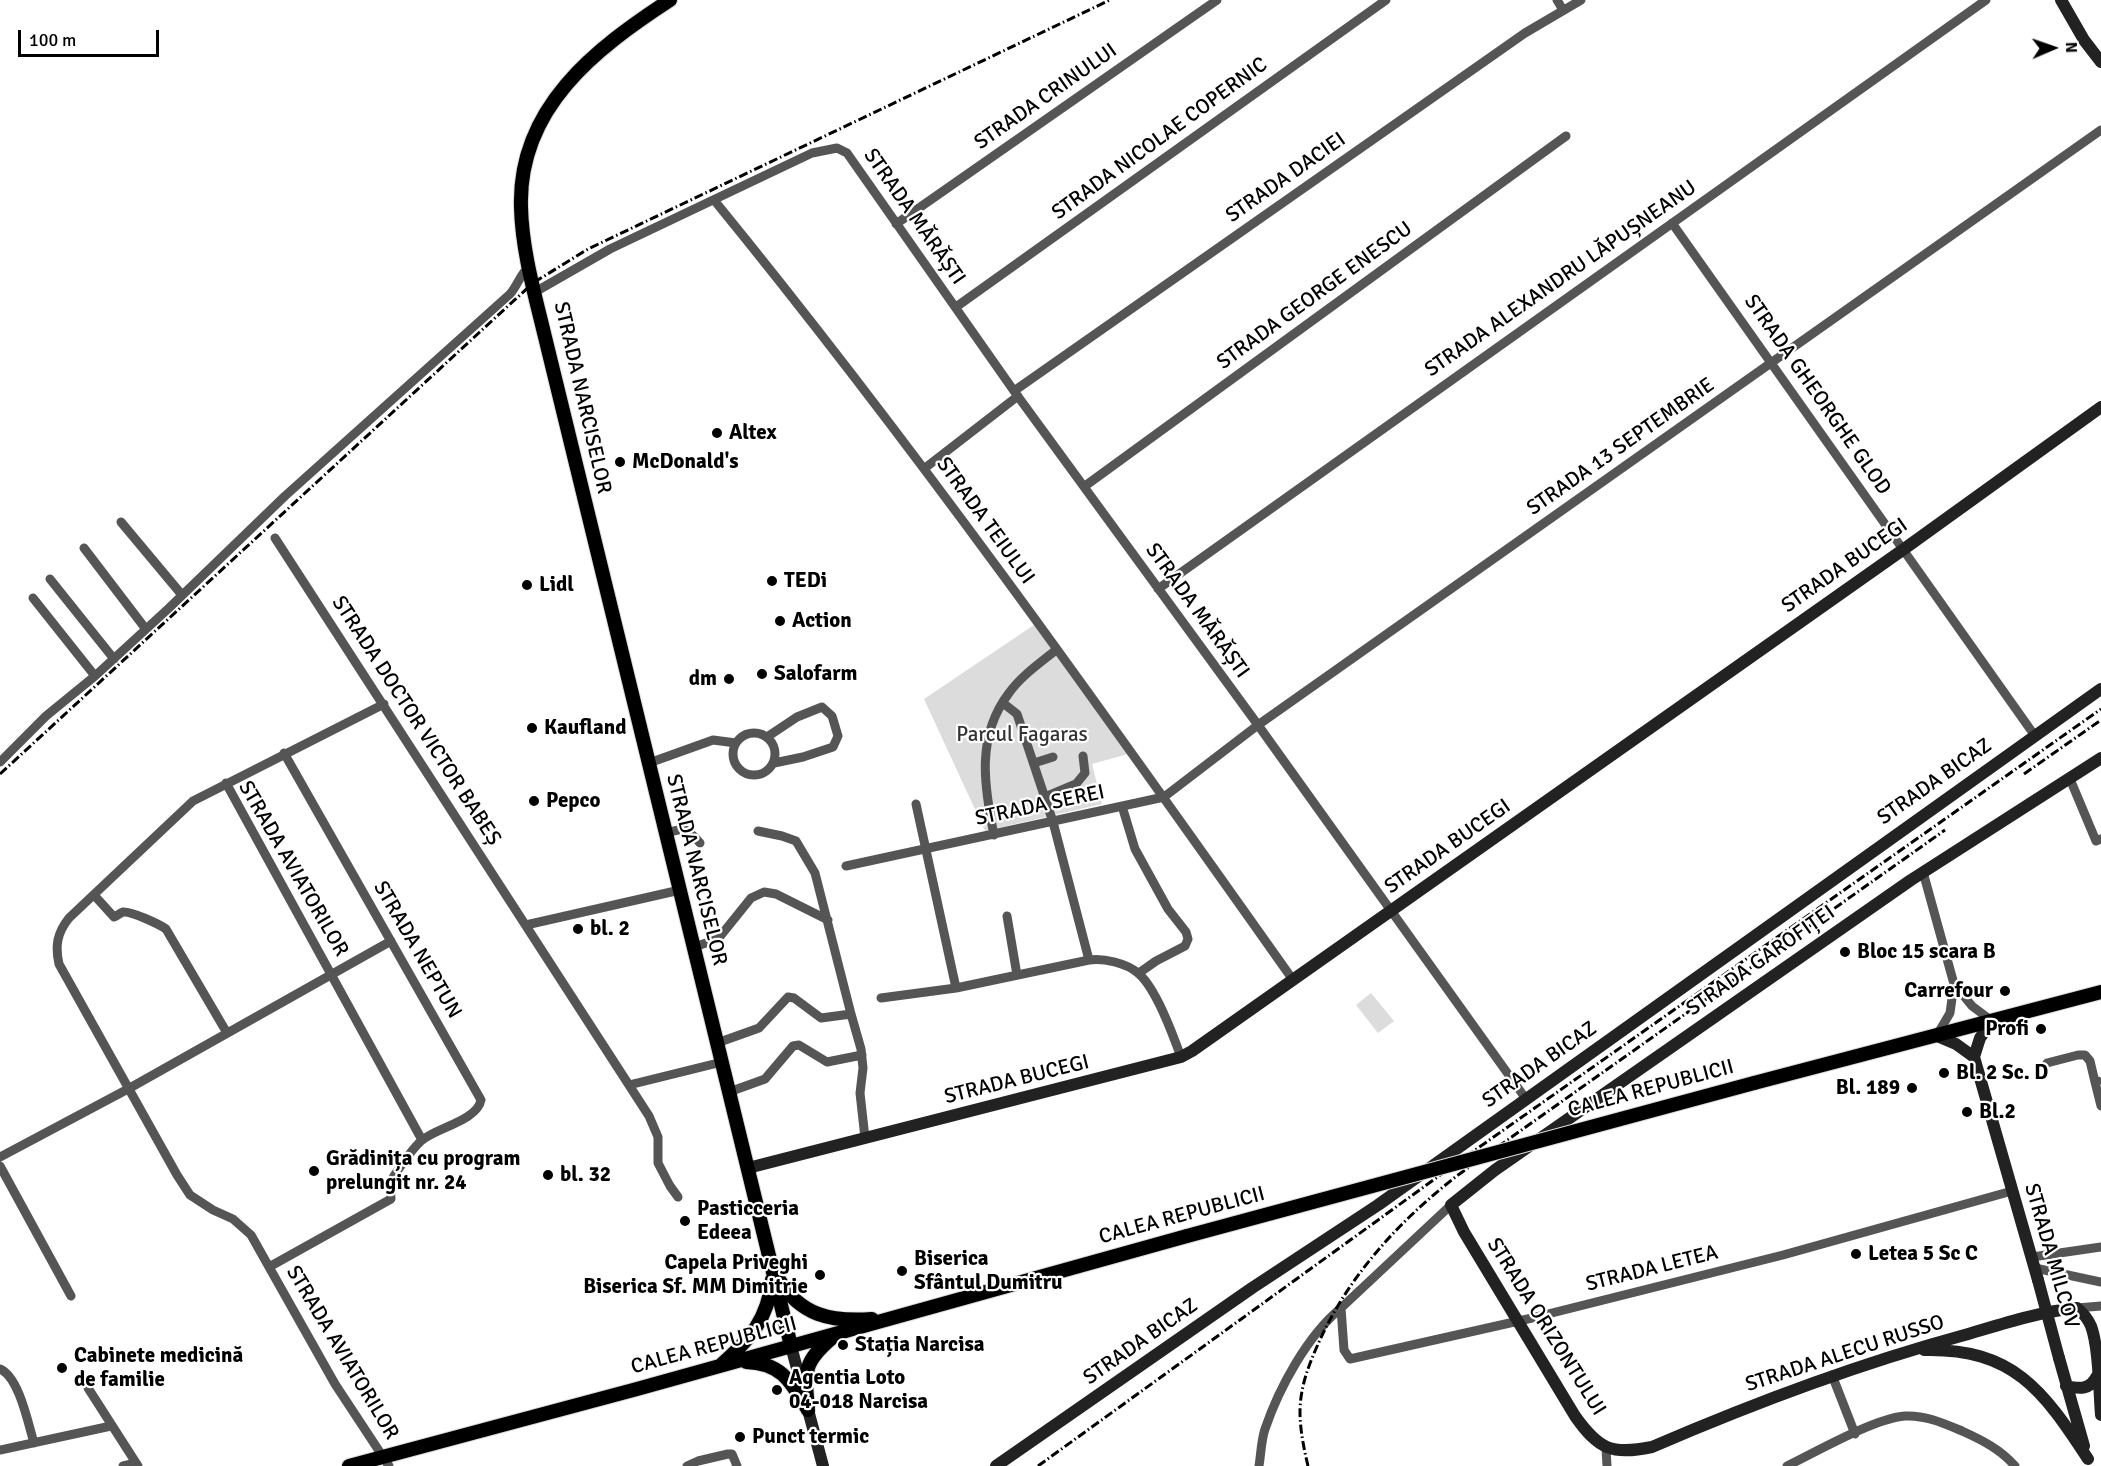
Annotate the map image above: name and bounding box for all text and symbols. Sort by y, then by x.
scale bar [21,18,162,56]
north arrow [2023,18,2083,78]
text: 100 m [29,29,76,51]
street label: STRADA CRINULUI [970,38,1122,156]
text: N [2061,41,2081,53]
street label: STRADA NICOLAE COPERNIC [1047,52,1273,226]
street label: STRADA DACIEI [1221,127,1351,229]
street label: STRADA MĂRĂȘTI [858,144,970,290]
street label: STRADA ALEXANDRU LĂPUȘNEANU [1420,175,1702,383]
street label: STRADA GEORGE ENESCU [1212,217,1418,375]
street label: STRADA GHEORGHE GLOD [1738,290,1896,500]
street label: STRADA NARCISELOR [548,300,616,496]
street label: STRADA 13 SEPTEMBRIE [1522,373,1720,521]
place label: Altex [729,420,777,446]
marker: Altex [710,426,724,440]
place label: McDonald's [632,449,739,475]
street label: STRADA TEIULUI [931,453,1039,589]
marker: McDonald's [613,455,627,469]
street label: STRADA BUCEGI [1777,513,1913,619]
street label: STRADA MĂRĂȘTI [1140,539,1254,683]
place label: TEDi [784,568,827,594]
place label: Lidl [539,572,574,598]
marker: TEDi [765,574,779,588]
marker: Lidl [520,578,534,592]
street label: STRADA DOCTOR VICTOR BABEȘ [326,592,506,850]
place label: Action [792,608,852,634]
marker: Action [773,614,787,628]
place label: Salofarm [774,661,857,687]
place label: dm [689,666,717,692]
marker: Salofarm [755,667,769,681]
marker: dm [722,672,736,686]
place label: Kaufland [544,715,627,741]
marker: Kaufland [525,721,539,735]
park label: Parcul Fagaras [956,722,1088,748]
street label: STRADA BICAZ [1873,733,1997,831]
street label: STRADA NARCISELOR [660,772,732,968]
street label: STRADA AVIATORILOR [232,777,354,961]
street label: STRADA SEREI [973,780,1107,832]
place label: Pepco [546,788,600,814]
marker: Pepco [527,794,541,808]
street label: STRADA BUCEGI [1380,794,1516,900]
street label: STRADA NEPTUN [367,877,467,1023]
street label: STRADA GAROFIȚEI [1682,900,1840,1022]
place label: bl. 2 [590,916,630,942]
marker: bl. 2 [571,922,585,936]
place label: Bloc 15 scara B [1857,939,1996,965]
marker: Bloc 15 scara B [1838,945,1852,959]
place label: Carrefour [1904,978,1993,1004]
marker: Carrefour [1998,984,2012,998]
street label: STRADA BICAZ [1478,1016,1602,1114]
place label: Profi [1985,1016,2029,1042]
marker: Profi [2034,1022,2048,1036]
street label: STRADA BUCEGI [942,1050,1092,1110]
street label: CALEA REPUBLICII [1565,1055,1737,1123]
place label: Bl. 2 Sc. D [1956,1060,2048,1086]
marker: Bl. 2 Sc. D [1937,1066,1951,1080]
place label: Bl. 189 [1836,1075,1900,1101]
marker: Bl. 189 [1905,1081,1919,1095]
place label: Bl.2 [1979,1099,2016,1125]
marker: Bl.2 [1960,1105,1974,1119]
place label: Grădinița cu program prelungit nr. 24 [326,1146,521,1196]
place label: bl. 32 [560,1162,611,1188]
marker: Grădinița cu program prelungit nr. 24 [307,1164,321,1178]
marker: bl. 32 [541,1168,555,1182]
street label: STRADA MILCOV [2018,1181,2084,1331]
street label: CALEA REPUBLICII [1096,1182,1268,1250]
place label: Pasticceria Edeea [697,1196,799,1246]
marker: Pasticceria Edeea [678,1214,692,1228]
street label: STRADA ORIZONTULUI [1481,1234,1611,1420]
street label: STRADA LETEA [1583,1240,1721,1298]
place label: Letea 5 Sc C [1868,1241,1978,1267]
place label: Biserica Sfântul Dumitru [914,1246,1063,1296]
marker: Letea 5 Sc C [1849,1247,1863,1261]
place label: Capela Priveghi Biserica Sf. MM Dimitrie [583,1250,808,1300]
street label: STRADA AVIATORILOR [280,1261,404,1445]
marker: Biserica Sfântul Dumitru [895,1264,909,1278]
marker: Capela Priveghi Biserica Sf. MM Dimitrie [813,1268,827,1282]
street label: STRADA BICAZ [1079,1293,1203,1391]
street label: STRADA ALECU RUSSO [1742,1310,1948,1398]
street label: CALEA REPUBLICII [628,1312,800,1380]
place label: Stația Narcisa [855,1332,985,1358]
marker: Stația Narcisa [836,1338,850,1352]
place label: Cabinete medicină de familie [74,1343,243,1393]
marker: Cabinete medicină de familie [55,1361,69,1375]
place label: Agentia Loto 04-018 Narcisa [789,1365,928,1415]
marker: Agentia Loto 04-018 Narcisa [770,1383,784,1397]
place label: Punct termic [752,1424,869,1450]
marker: Punct termic [733,1430,747,1444]

